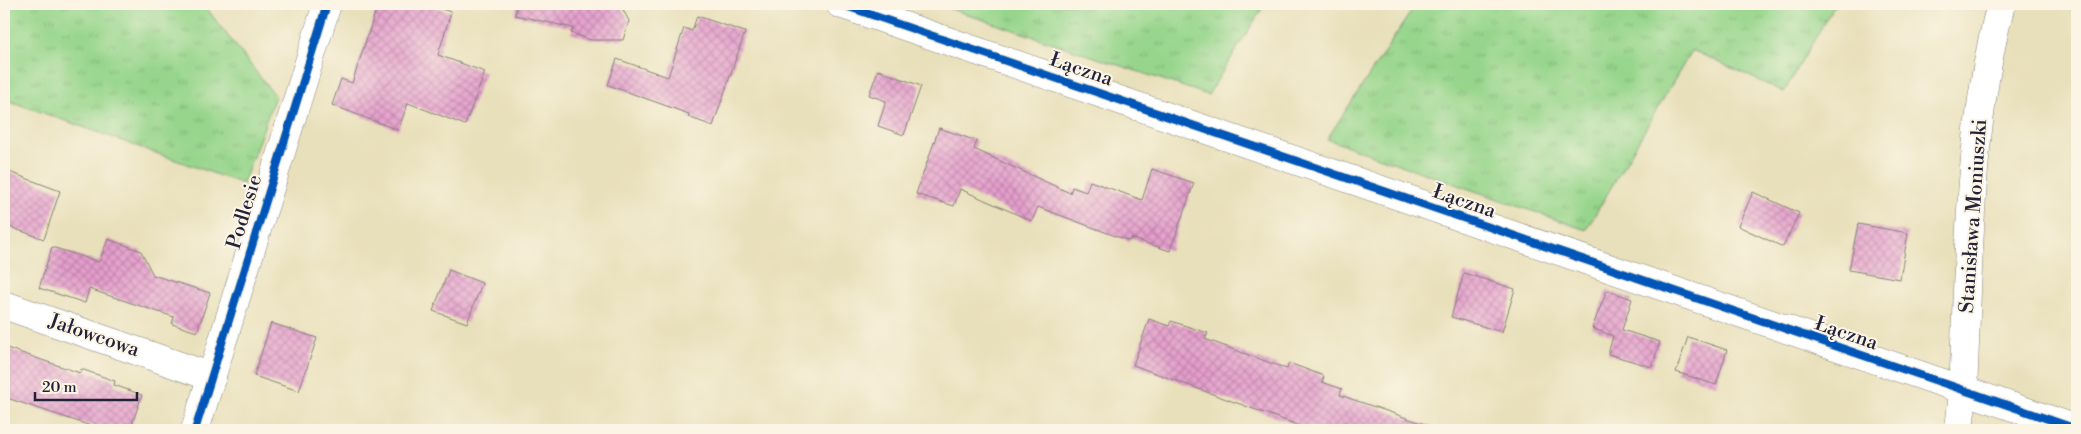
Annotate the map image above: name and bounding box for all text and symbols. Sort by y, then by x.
street label: Łączna [1046,48,1117,93]
street label: Stanisława Moniuszki [1955,118,1993,314]
street label: Podlesie [222,172,268,252]
street label: Łączna [1429,180,1500,225]
street label: Jałowcowa [45,309,143,363]
street label: Łączna [1811,312,1882,357]
scale bar [35,369,138,401]
text: 20 m [42,378,77,397]

